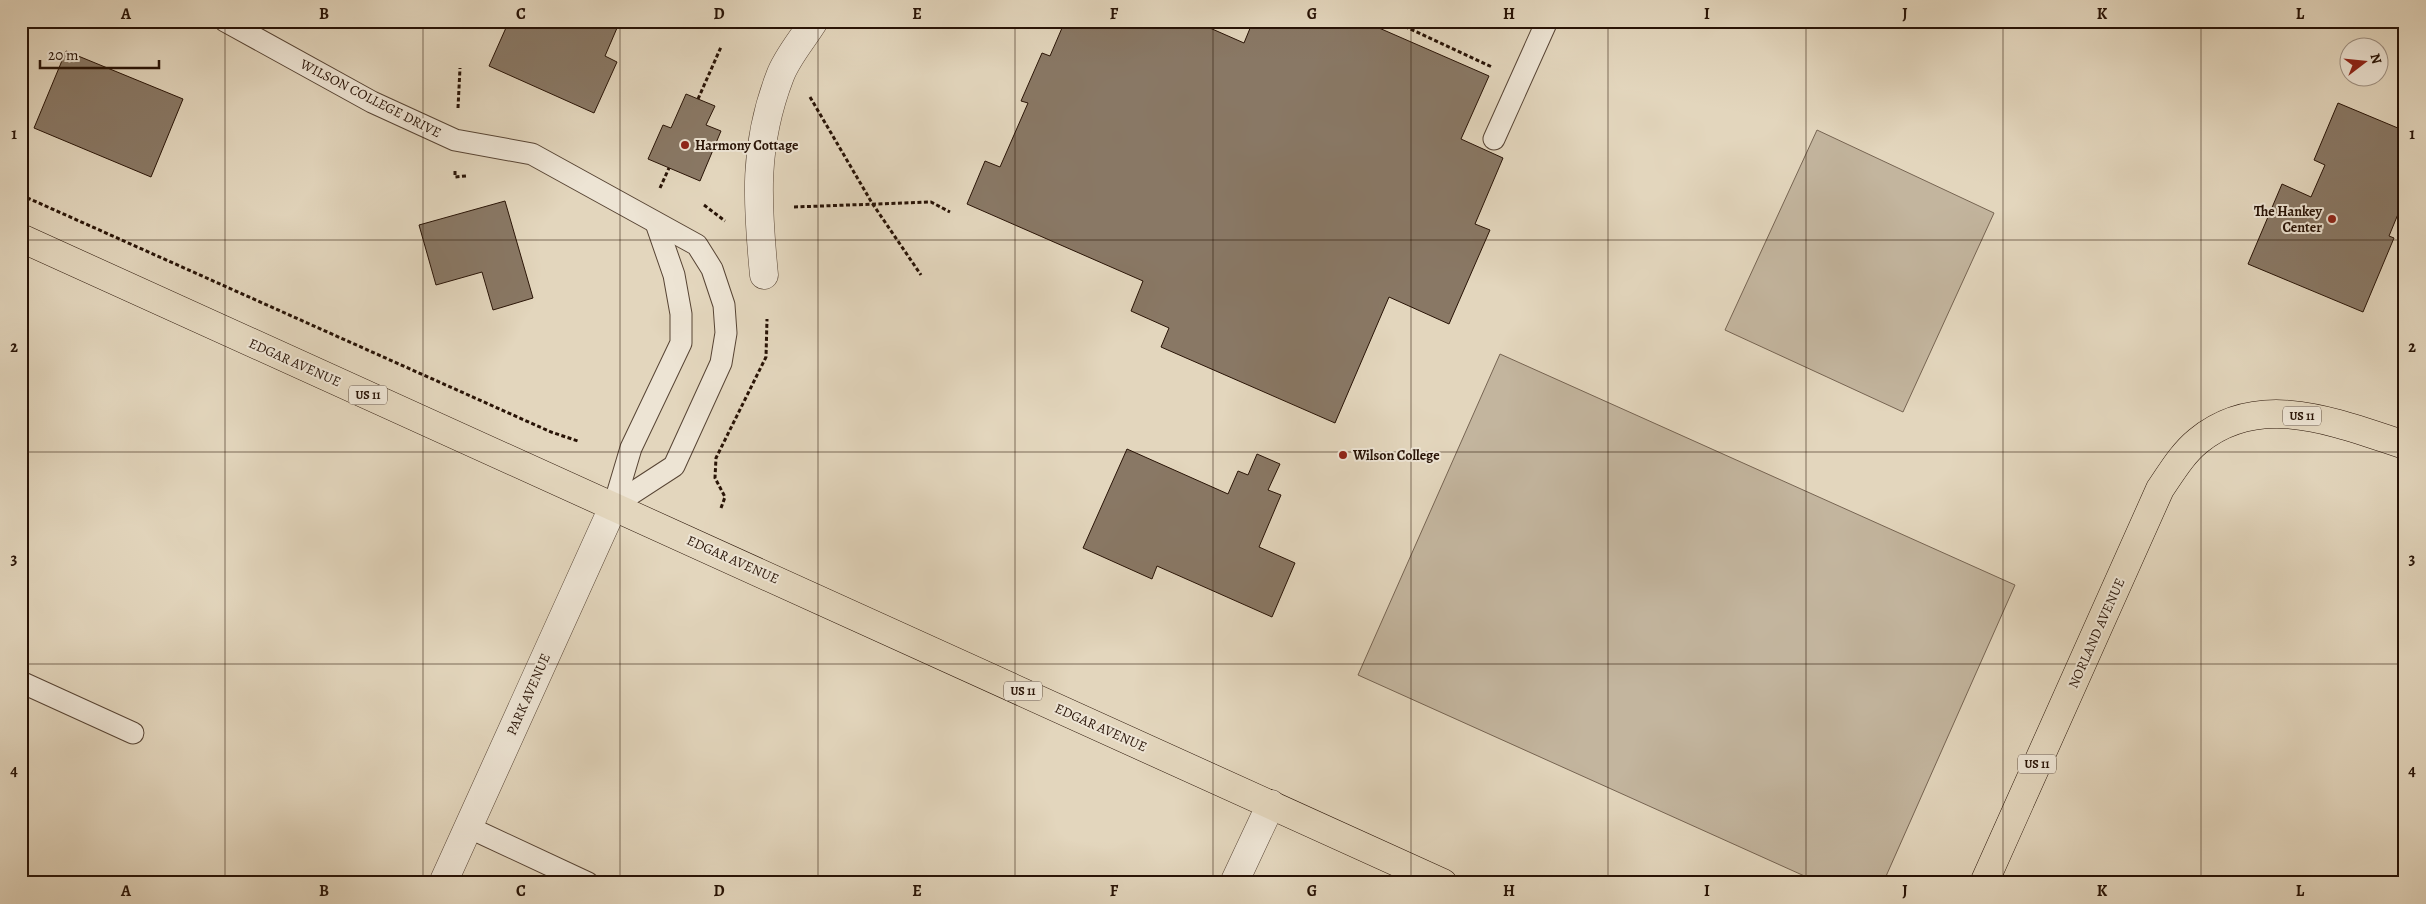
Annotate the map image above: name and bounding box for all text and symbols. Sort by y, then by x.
text: A [120,3,132,25]
text: B [319,3,329,25]
text: C [516,3,526,25]
text: D [713,3,725,25]
text: E [912,3,922,25]
text: F [1110,3,1119,25]
text: G [1307,3,1317,25]
text: H [1503,3,1515,25]
text: I [1704,3,1710,25]
text: J [1902,3,1908,25]
text: K [2097,3,2108,25]
text: L [2296,3,2305,25]
scale bar [40,38,159,70]
north arrow [2338,38,2388,88]
text: 20 m [48,45,79,65]
text: N [2365,51,2387,66]
street label: WILSON COLLEGE DRIVE [296,54,444,142]
text: 1 [11,123,17,145]
text: 1 [2409,123,2415,145]
place label: Harmony Cottage [695,136,799,155]
marker: Harmony Cottage [679,139,691,151]
place label: The Hankey Center [2254,202,2322,237]
marker: The Hankey Center [2326,213,2338,225]
street label: EDGAR AVENUE [246,334,344,391]
text: 2 [10,336,18,358]
text: 2 [2408,336,2416,358]
road number: US 11 [349,386,387,404]
road number: US 11 [2283,406,2321,426]
place label: Wilson College [1352,446,1440,465]
marker: Wilson College [1337,449,1349,461]
street label: EDGAR AVENUE [684,531,782,588]
text: 3 [11,548,18,570]
text: 3 [2409,548,2416,570]
street label: NORLAND AVENUE [2064,575,2129,691]
street label: PARK AVENUE [502,650,555,738]
road number: US 11 [1004,681,1042,700]
street label: EDGAR AVENUE [1052,699,1150,756]
road number: US 11 [2018,754,2056,774]
text: 4 [10,760,18,782]
text: 4 [2408,760,2416,782]
text: A [120,880,132,902]
text: B [319,880,329,902]
text: C [516,880,526,902]
text: D [713,880,725,902]
text: E [912,880,922,902]
text: F [1110,880,1119,902]
text: G [1307,880,1317,902]
text: H [1503,880,1515,902]
text: I [1704,880,1710,902]
text: J [1902,880,1908,902]
text: K [2097,880,2108,902]
text: L [2296,880,2305,902]

